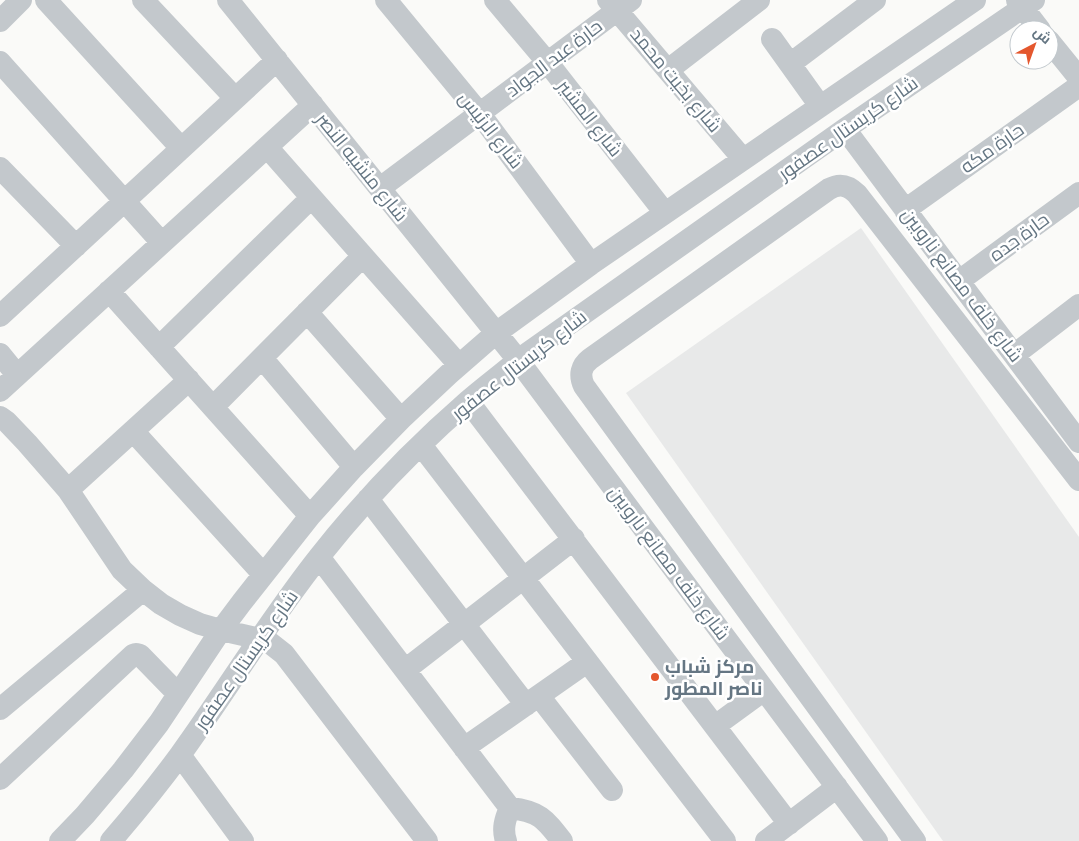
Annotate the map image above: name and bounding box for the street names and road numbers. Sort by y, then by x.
street label: حارة عبد الجواد [501,14,607,102]
street label: شارع بخيت محمد [624,23,726,138]
street label: شارع كريستال عصفور [773,71,923,187]
street label: شارع المشير [550,74,627,163]
street label: شارع الرئيس [452,87,528,174]
street label: شارع منشيه النصر [309,107,413,227]
street label: حارة مكه [956,118,1028,178]
street label: شارع خلف مصانع ناروبين [895,203,1027,368]
street label: حارة جده [985,208,1053,266]
street label: شارع كريستال عصفور [446,305,592,427]
street label: شارع خلف مصانع ناروبين [602,481,734,646]
street label: شارع كريستال عصفور [189,586,304,736]

